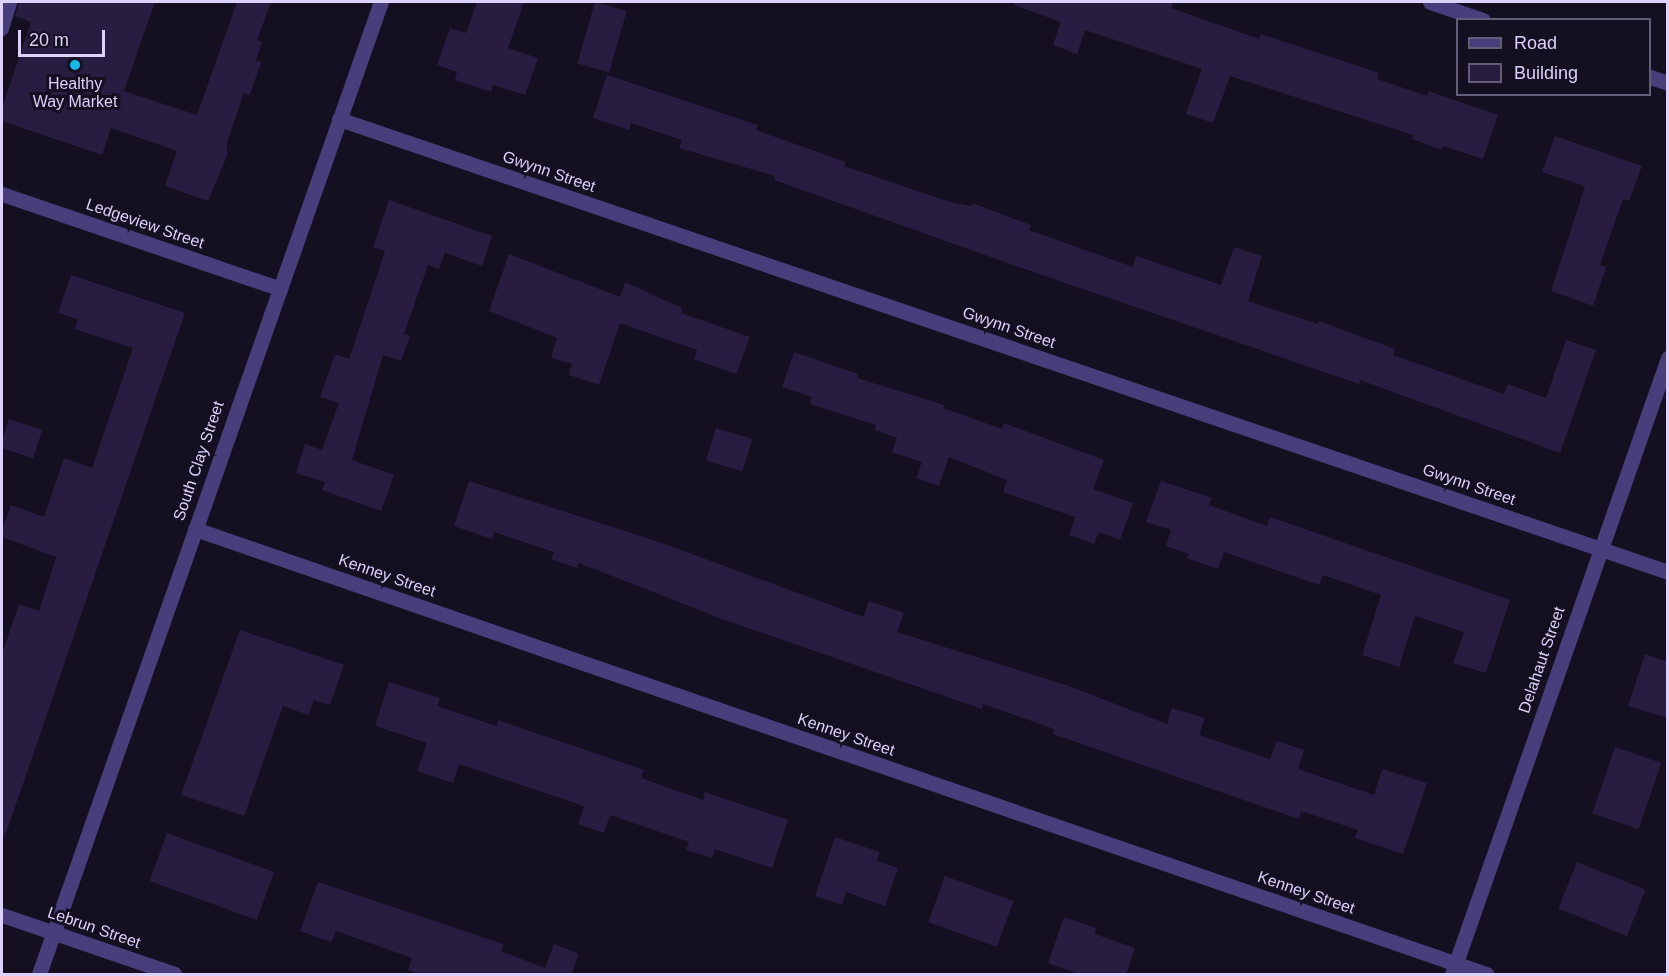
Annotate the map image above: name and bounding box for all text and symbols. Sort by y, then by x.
scale bar [21,18,108,56]
legend [1456,18,1651,96]
text: 20 m [29,30,69,50]
text: Road [1514,33,1557,53]
marker: Healthy Way Market [68,58,82,72]
text: Building [1514,63,1578,83]
place label: Healthy Way Market [33,74,117,112]
street label: Gwynn Street [500,147,598,197]
street label: Ledgeview Street [83,195,207,253]
street label: Gwynn Street [960,303,1058,353]
street label: South Clay Street [170,399,228,523]
street label: Gwynn Street [1420,460,1518,510]
street label: Kenney Street [336,550,438,602]
street label: Delahaut Street [1515,604,1569,716]
street label: Kenney Street [795,709,897,761]
street label: Kenney Street [1255,867,1357,919]
street label: Lebrun Street [45,903,143,953]

